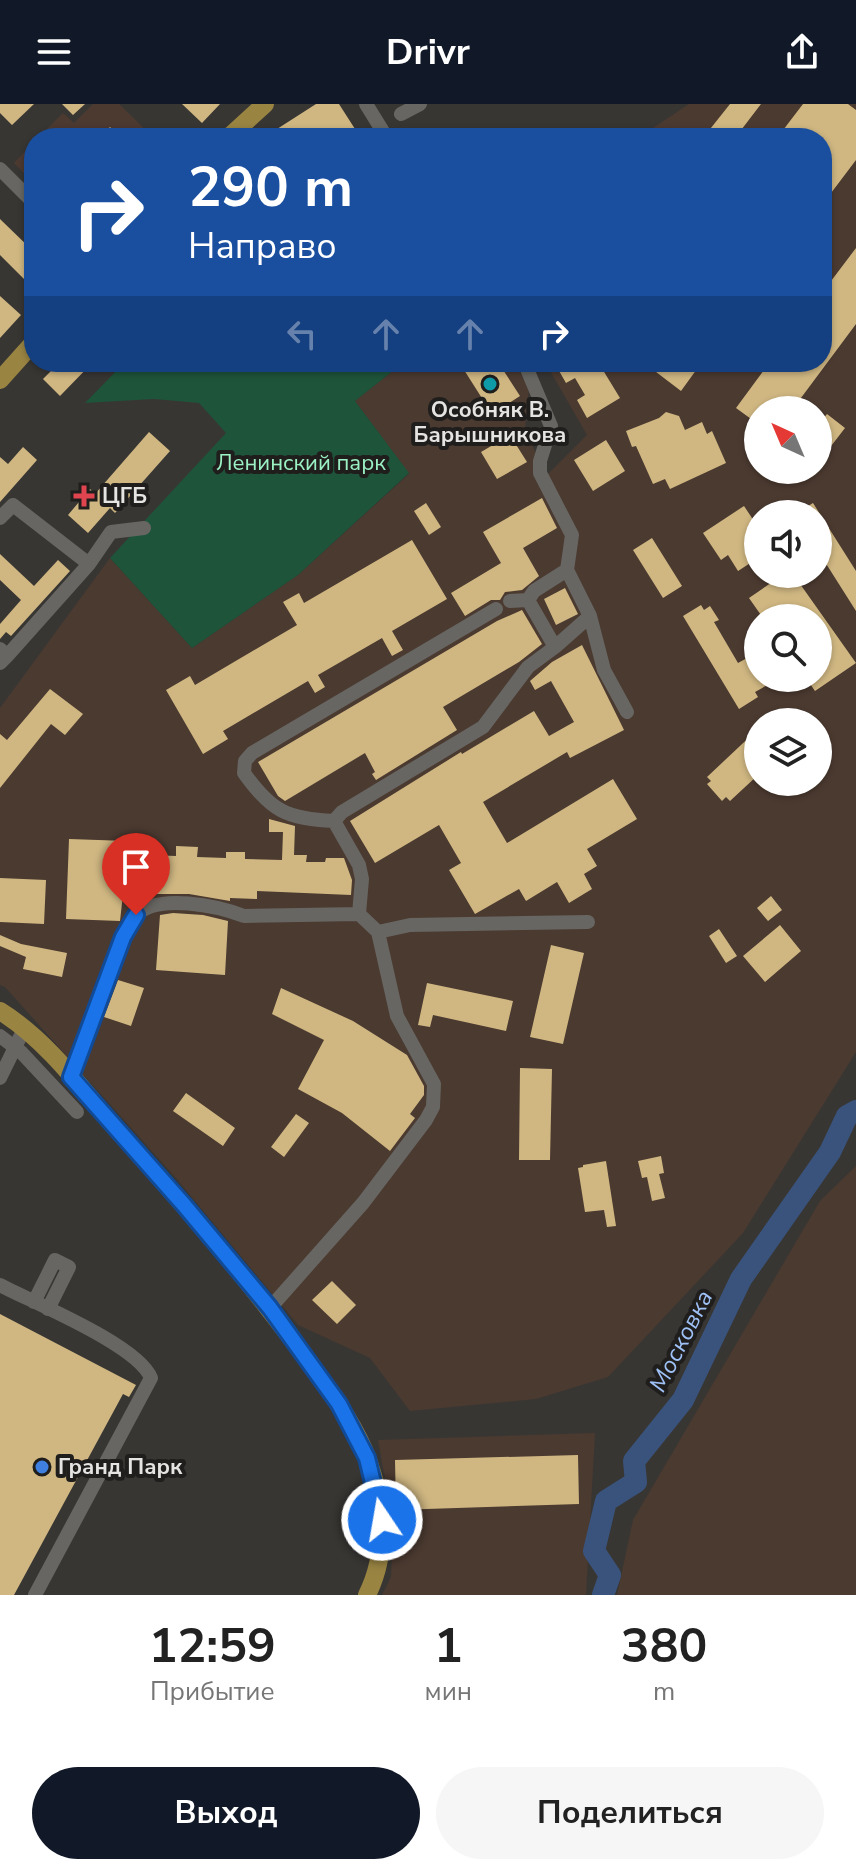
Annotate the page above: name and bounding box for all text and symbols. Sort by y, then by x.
text: Drivr [386,28,470,77]
icon: menu [32,30,76,74]
icon: share [780,30,824,74]
text: 290 m [188,149,353,226]
icon: right [56,160,160,264]
text: Направо [188,222,337,271]
icon: left [280,312,324,356]
icon: ahead [364,312,408,356]
icon: ahead [448,312,492,356]
icon: right [532,312,576,356]
marker: Особняк В. Барышникова [481,375,499,393]
place label: Особняк В. Барышникова [414,395,566,450]
north arrow [744,396,832,484]
map controls [744,396,832,796]
park label: Ленинский парк [216,448,386,478]
place label: ЦГБ [102,481,147,511]
marker: ЦГБ [73,485,95,507]
button: sound [744,500,832,588]
button: search [744,604,832,692]
button: layers [744,708,832,796]
pin [102,833,170,915]
icon: arrive [114,845,158,889]
water label: Московка [642,1285,720,1397]
place label: Гранд Парк [58,1452,183,1482]
marker: Гранд Парк [33,1458,51,1476]
position arrow [340,1478,424,1562]
text: 12:59 [149,1613,276,1679]
text: 1 [434,1613,463,1679]
text: 380 [621,1613,707,1679]
text: Прибытие [150,1674,275,1709]
text: мин [425,1674,472,1709]
text: m [653,1674,675,1709]
button: Выход [32,1767,420,1859]
button: Поделиться [436,1767,824,1859]

